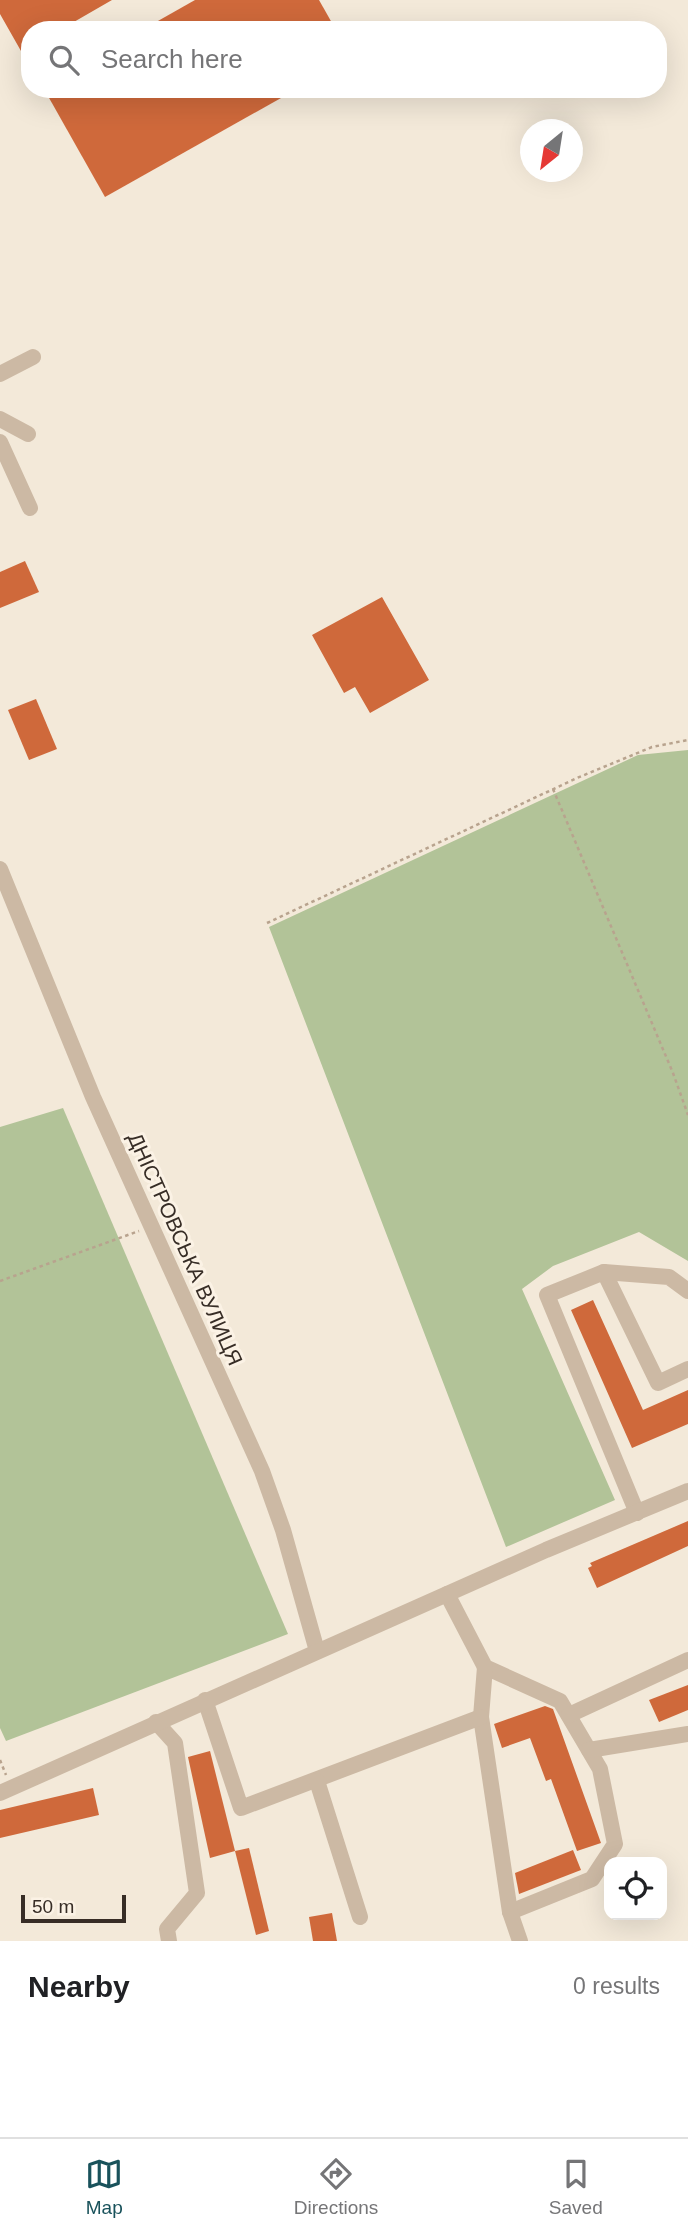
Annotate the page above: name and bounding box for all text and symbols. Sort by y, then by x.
search box [21,21,667,98]
icon: search [45,41,83,79]
text: Search here [101,44,243,74]
north arrow [520,119,583,182]
street label: ДНІСТРОВСЬКА ВУЛИЦЯ [124,1129,247,1369]
map controls [604,1857,667,1920]
button: locate [604,1857,667,1920]
scale bar [21,1892,126,1924]
text: 50 m [32,1896,74,1917]
text: Nearby [28,1970,130,2003]
text: 0 results [573,1973,660,1999]
tab: Map [85,2155,123,2219]
tab: Directions [294,2155,378,2219]
tab: Saved [549,2155,603,2219]

